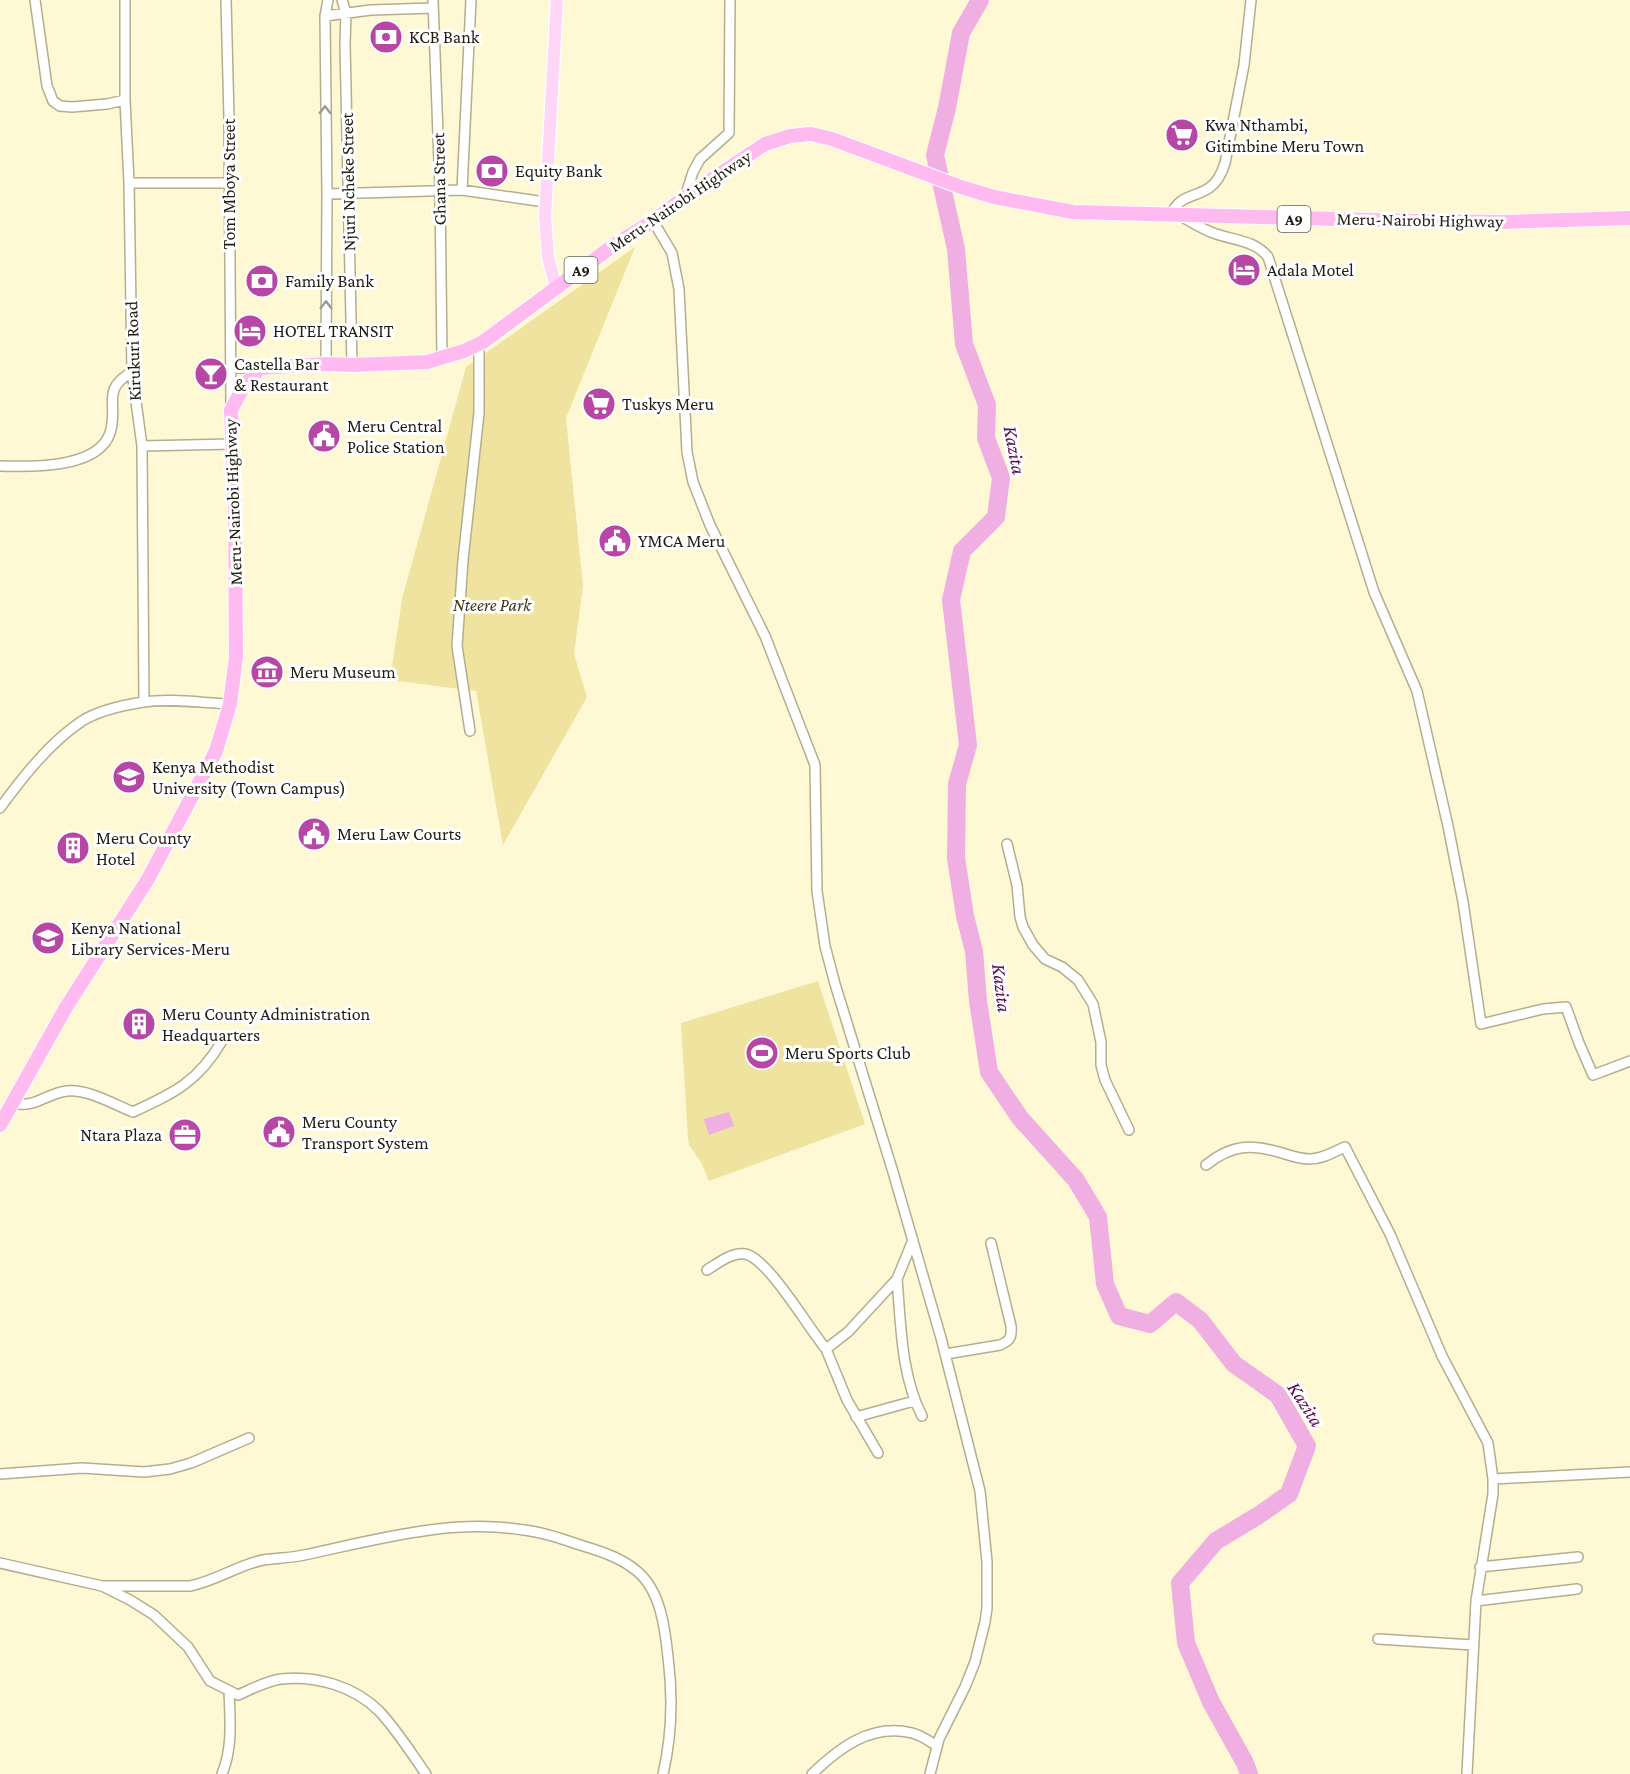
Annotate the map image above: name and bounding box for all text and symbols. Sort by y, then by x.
bank icon: KCB Bank [368,19,404,55]
place label: KCB Bank [409,27,480,47]
one-way arrow [319,106,331,115]
street label: Njuri Ncheke Street [337,111,360,252]
place label: Kwa Nthambi, Gitimbine Meru Town [1205,115,1365,156]
street label: Tom Mboya Street [219,117,239,250]
supermarket icon: Kwa Nthambi, Gitimbine Meru Town [1164,117,1200,153]
street label: Ghana Street [428,131,450,226]
street label: Meru-Nairobi Highway [605,146,755,256]
bank icon: Equity Bank [474,153,510,189]
place label: Equity Bank [515,161,603,181]
road number: A9 [1278,206,1310,232]
street label: Meru-Nairobi Highway [1336,209,1504,231]
hotel icon: Adala Motel [1226,252,1262,288]
road number: A9 [564,257,598,283]
place label: Adala Motel [1267,260,1354,280]
bank icon: Family Bank [244,263,280,299]
place label: Family Bank [285,271,374,291]
street label: Kirukuri Road [121,300,145,401]
one-way arrow [320,301,332,310]
hotel icon: HOTEL TRANSIT [232,313,268,349]
place label: HOTEL TRANSIT [273,321,394,341]
place label: Castella Bar & Restaurant [234,354,329,395]
bar icon: Castella Bar & Restaurant [193,356,229,392]
supermarket icon: Tuskys Meru [581,386,617,422]
place label: Tuskys Meru [622,394,714,414]
place label: Meru Central Police Station [347,416,445,457]
street label: Meru-Nairobi Highway [220,418,246,586]
public building icon: Meru Central Police Station [306,418,342,454]
water label: Kazita [1000,424,1030,476]
public building icon: YMCA Meru [597,523,633,559]
place label: YMCA Meru [638,531,726,551]
park label: Nteere Park [453,595,532,615]
museum icon: Meru Museum [249,654,285,690]
place label: Meru Museum [290,662,396,682]
place label: Kenya Methodist University (Town Campus) [152,757,346,799]
school or university icon: Kenya Methodist University (Town Campus) [111,759,147,795]
public building icon: Meru Law Courts [296,816,332,852]
place label: Meru Law Courts [337,824,461,844]
place label: Meru County Hotel [96,828,192,869]
building icon: Meru County Hotel [55,830,91,866]
place label: Kenya National Library Services-Meru [71,918,230,959]
school or university icon: Kenya National Library Services-Meru [30,920,66,956]
water label: Kazita [988,962,1016,1014]
place label: Meru County Administration Headquarters [162,1004,371,1045]
building icon: Meru County Administration Headquarters [121,1006,157,1042]
sports icon: Meru Sports Club [744,1035,780,1071]
place label: Meru Sports Club [785,1043,911,1063]
place label: Meru County Transport System [302,1112,429,1153]
public building icon: Meru County Transport System [261,1114,297,1150]
office icon: Ntara Plaza [167,1117,203,1153]
place label: Ntara Plaza [80,1125,162,1145]
water label: Kazita [1283,1377,1329,1431]

